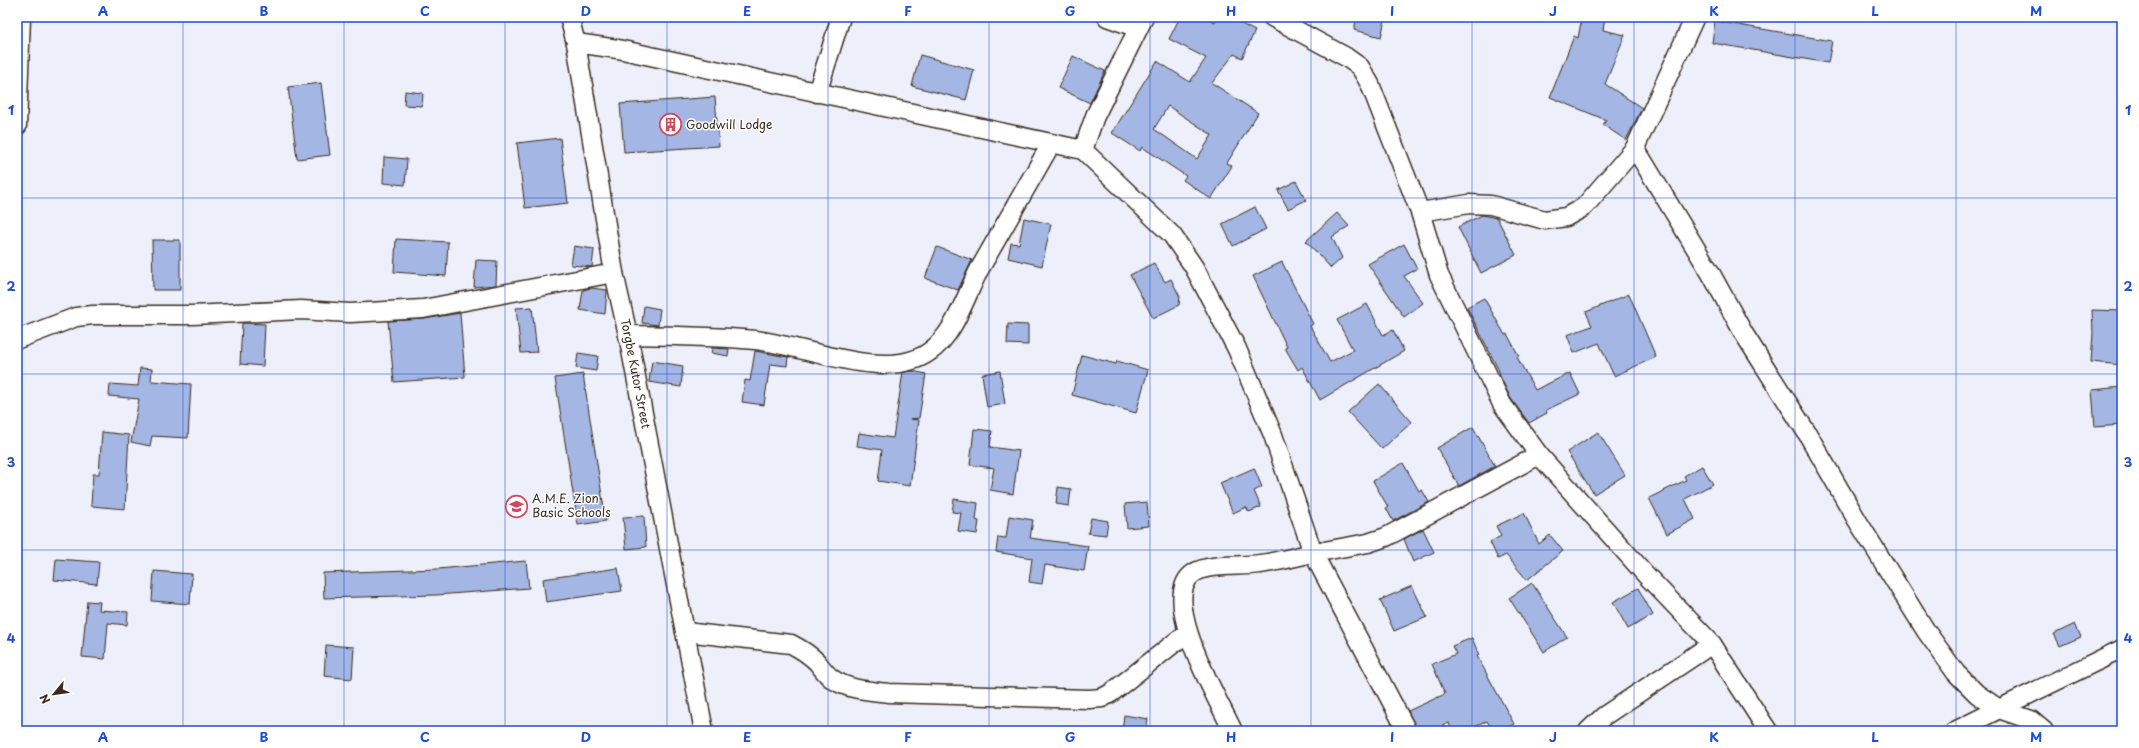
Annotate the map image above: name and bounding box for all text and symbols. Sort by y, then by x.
text: A [98,1,108,20]
text: B [260,1,269,20]
text: C [420,1,430,20]
text: D [581,1,591,20]
text: E [743,1,751,20]
text: F [904,1,912,20]
text: G [1065,1,1075,20]
text: H [1226,1,1236,20]
text: I [1390,1,1394,20]
text: J [1549,1,1557,20]
text: K [1709,1,1719,20]
text: L [1871,1,1879,20]
text: M [2030,1,2042,20]
text: 1 [8,100,14,119]
text: 1 [2125,100,2131,119]
building icon: Goodwill Lodge [657,112,683,138]
place label: Goodwill Lodge [686,115,772,133]
text: 2 [6,276,16,295]
text: 2 [2123,276,2133,295]
street label: Torgbe Kutor Street [617,317,656,430]
text: 3 [7,452,16,471]
text: 3 [2124,452,2133,471]
place label: A.M.E. Zion Basic Schools [532,489,611,521]
school or university icon: A.M.E. Zion Basic Schools [504,493,530,519]
text: 4 [7,628,16,647]
text: 4 [2124,628,2133,647]
north arrow [34,674,74,714]
text: N [35,691,54,707]
text: A [98,727,108,746]
text: B [260,727,269,746]
text: C [420,727,430,746]
text: D [581,727,591,746]
text: E [743,727,751,746]
text: F [904,727,912,746]
text: G [1065,727,1075,746]
text: H [1226,727,1236,746]
text: I [1390,727,1394,746]
text: J [1549,727,1557,746]
text: K [1709,727,1719,746]
text: L [1871,727,1879,746]
text: M [2030,727,2042,746]

